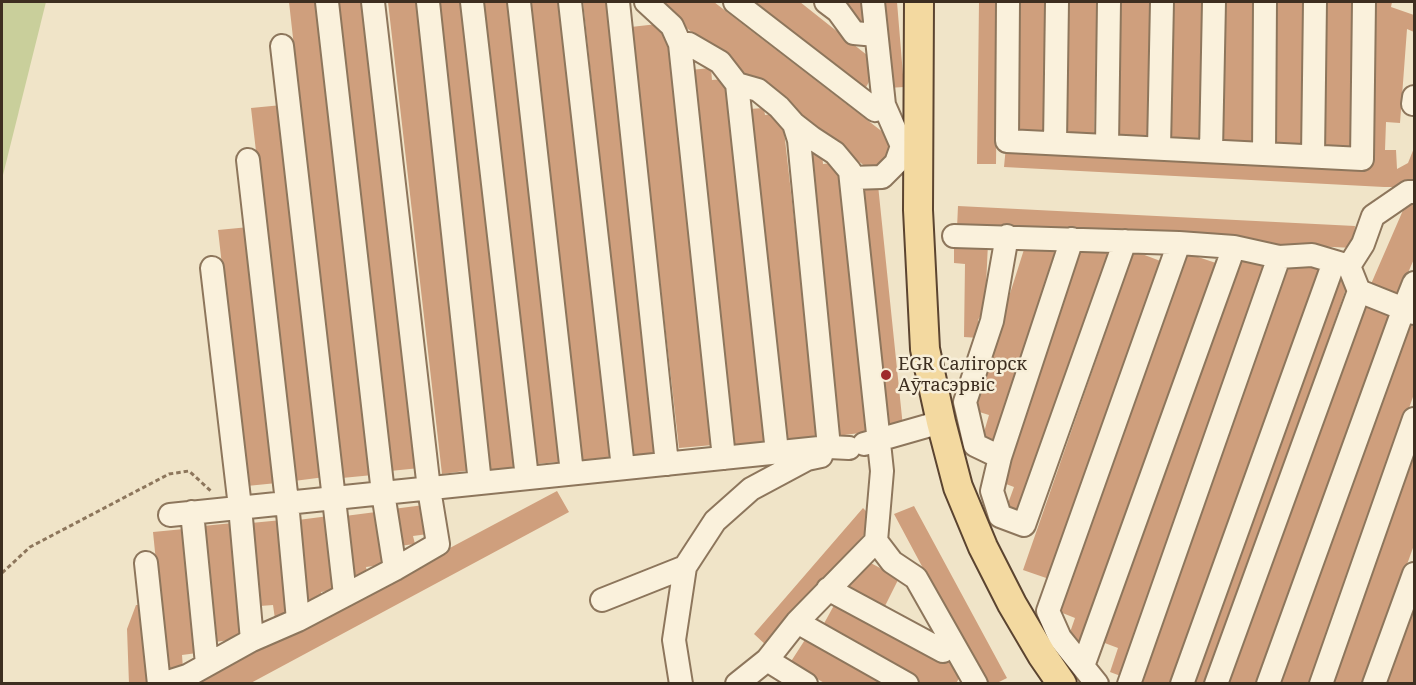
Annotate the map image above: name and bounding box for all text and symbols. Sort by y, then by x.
place label: EGR Салігорск Аўтасэрвіс [898,354,1027,397]
marker: EGR Салігорск Аўтасэрвіс [879,368,893,382]

